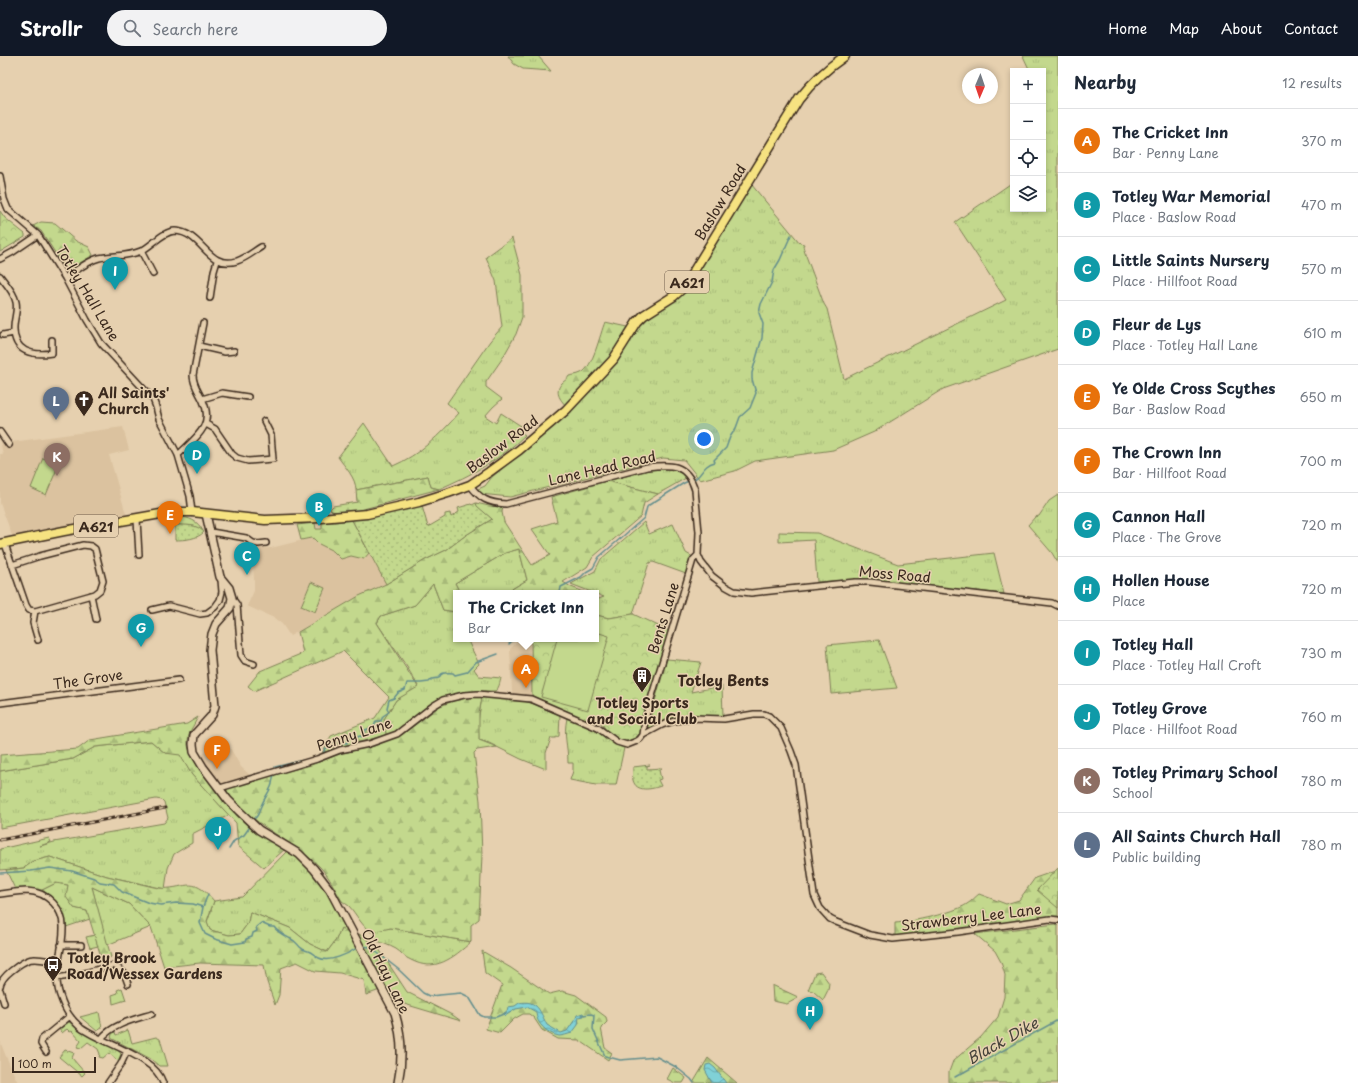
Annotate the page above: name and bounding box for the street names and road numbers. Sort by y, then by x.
street label: Baslow Road [689,160,751,244]
street label: Totley Hall Lane [51,241,125,345]
road number: A621 [665,271,709,293]
street label: Baslow Road [462,410,542,478]
street label: Lane Head Road [546,445,658,491]
road number: A621 [74,515,118,537]
street label: Moss Road [858,560,932,588]
street label: Bents Lane [642,580,684,656]
street label: The Grove [52,664,124,694]
street label: Penny Lane [313,712,395,756]
street label: Strawberry Lee Lane [900,898,1042,936]
street label: Old Hay Lane [356,925,416,1017]

